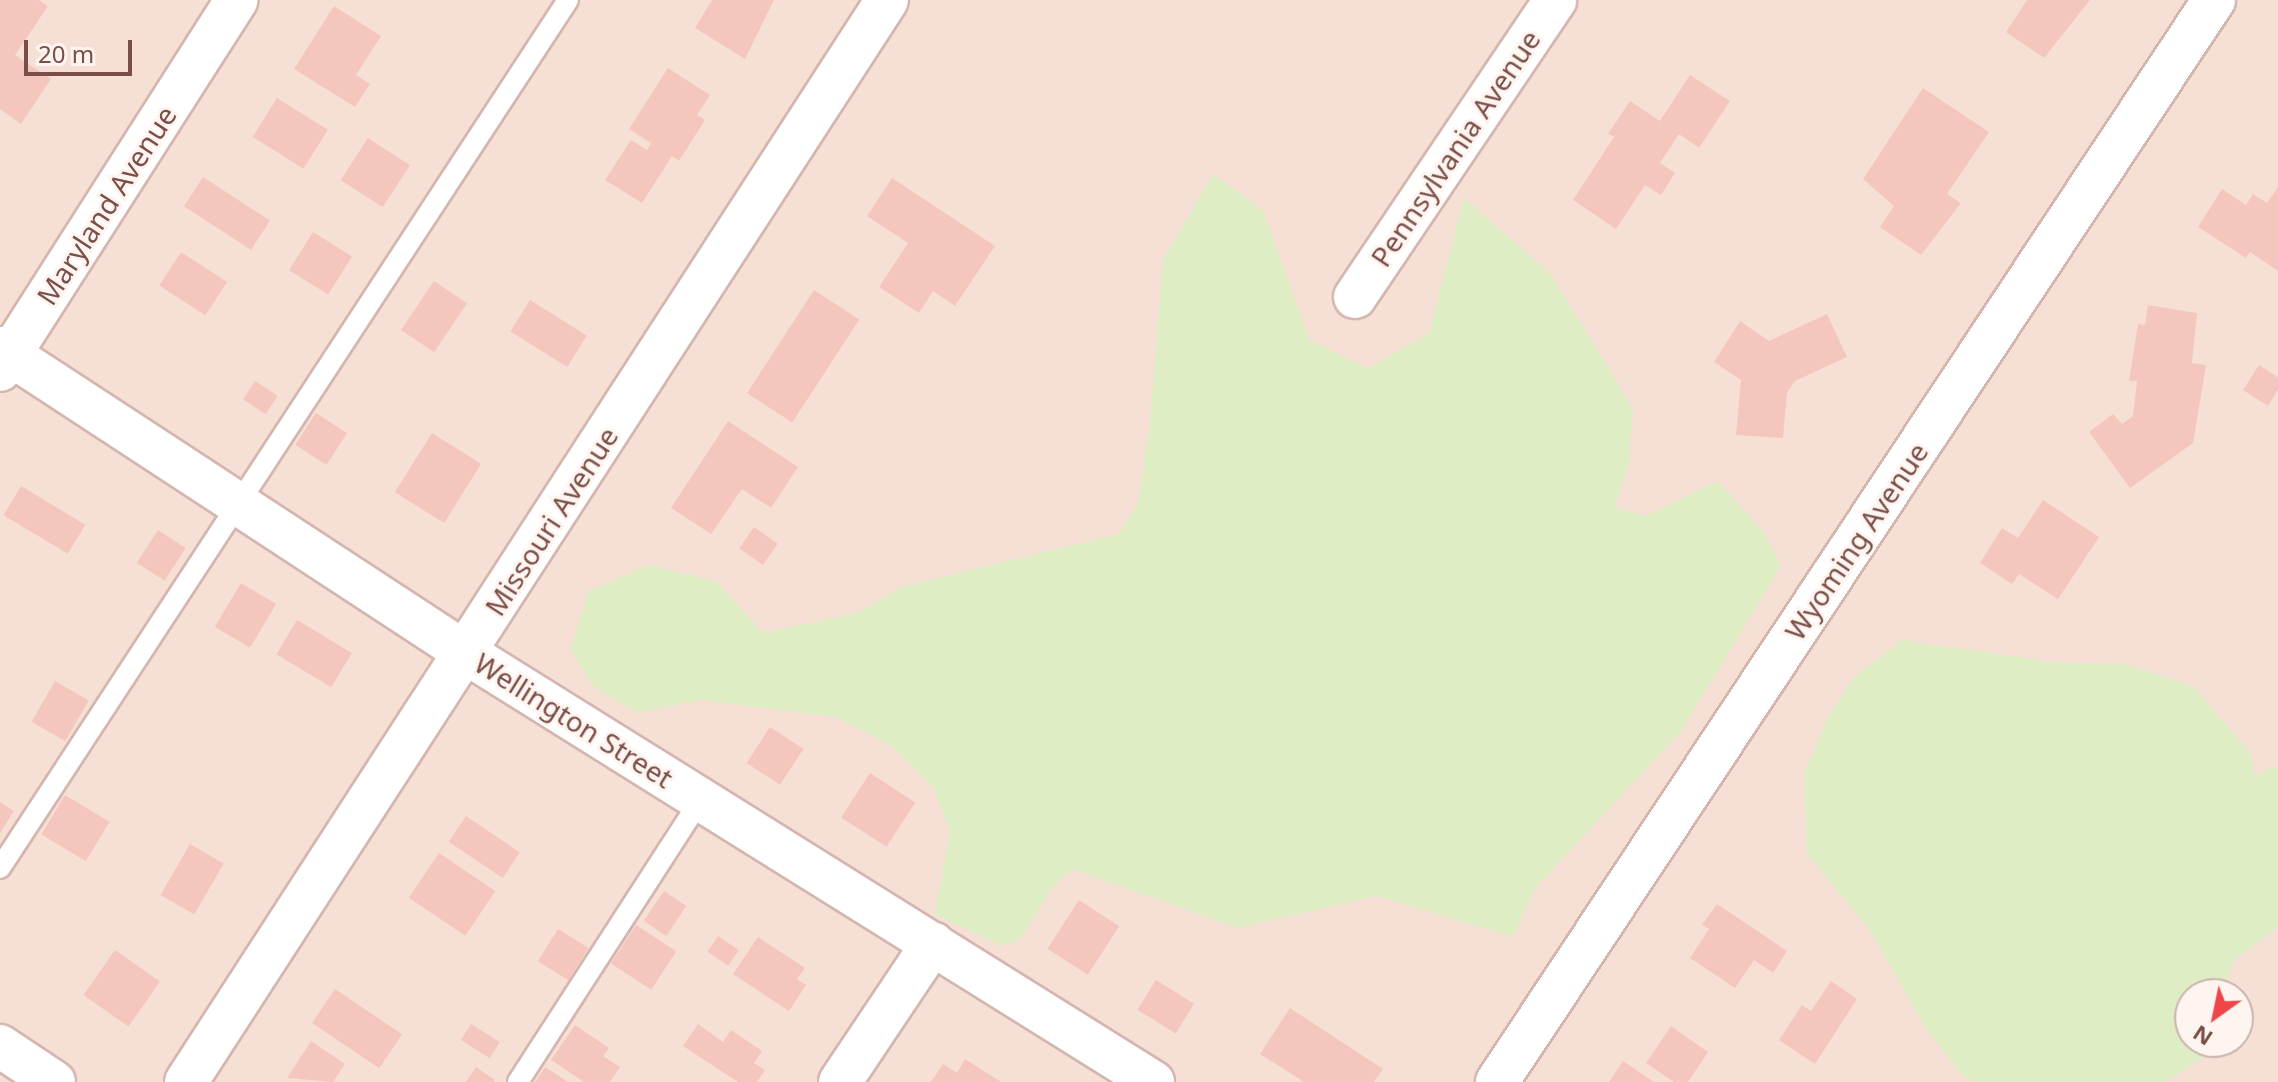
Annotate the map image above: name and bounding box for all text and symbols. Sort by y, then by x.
street label: Pennsylvania Avenue [1363,23,1547,273]
scale bar [28,24,136,74]
text: 20 m [38,37,94,70]
street label: Maryland Avenue [29,99,183,311]
street label: Missouri Avenue [478,420,624,622]
street label: Wyoming Avenue [1778,436,1934,646]
street label: Wellington Street [469,646,679,794]
north arrow [2174,978,2254,1058]
text: N [2186,1019,2218,1054]

